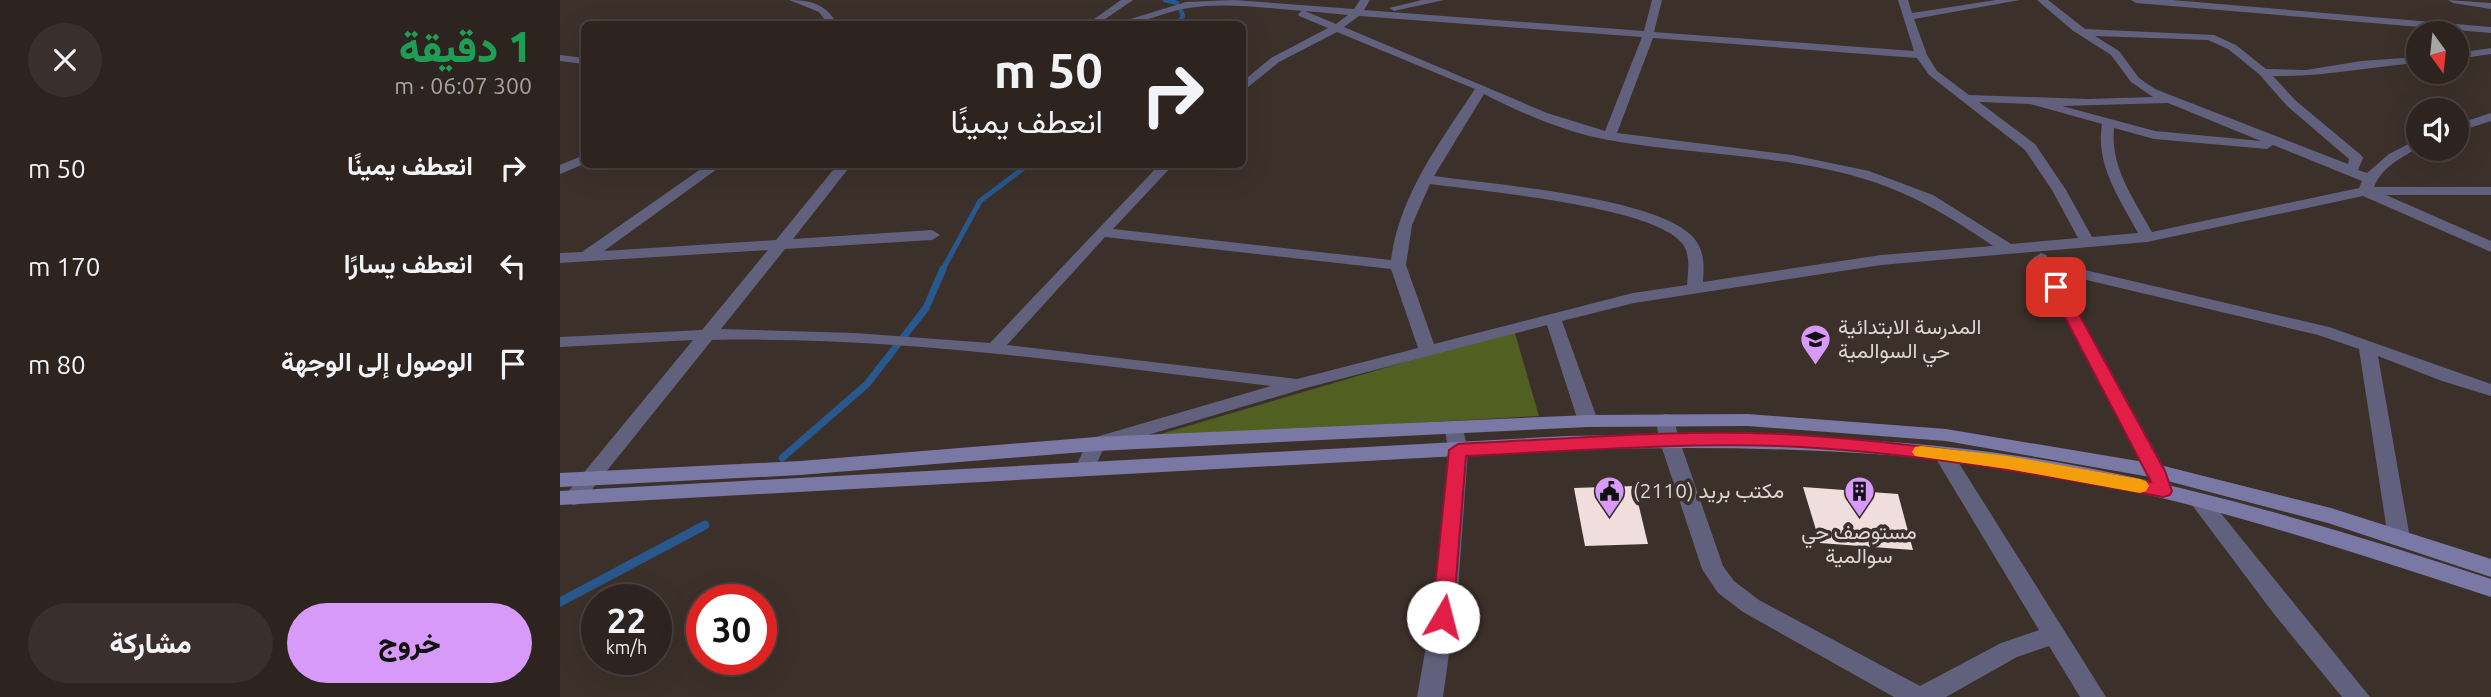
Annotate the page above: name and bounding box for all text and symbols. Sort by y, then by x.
north arrow [2406,21,2469,84]
map controls [2406,21,2469,161]
button: close [28,23,102,97]
text: 1 دقيقة [399,23,532,70]
text: 50 m [994,42,1103,97]
icon: right [1127,49,1218,140]
text: 300 m · 06:07 [394,73,532,98]
button: sound [2406,98,2469,161]
text: انعطف يمينًا [950,103,1103,139]
icon: right [494,149,532,187]
text: انعطف يمينًا [347,151,473,180]
text: 50 m [28,154,86,183]
icon: left [494,247,532,285]
text: انعطف يسارًا [344,249,473,278]
text: 170 m [28,252,100,281]
pin [2026,257,2086,317]
icon: arrive [2037,268,2075,306]
place label: المدرسة الابتدائية حي السوالمية [1838,314,1981,368]
school or university icon: المدرسة الابتدائية حي السوالمية [1798,322,1832,366]
icon: arrive [494,345,532,383]
text: الوصول إلى الوجهة [281,347,473,376]
text: 80 m [28,350,86,379]
public building icon: مكتب بريد (2110) [1593,474,1627,518]
building icon: مستوصف حي سوالمية [1842,475,1876,519]
place label: مكتب بريد (2110) [1633,478,1784,504]
place label: مستوصف حي سوالمية [1801,519,1917,569]
position arrow [1406,580,1480,654]
speed limit sign: 30 [686,584,777,675]
text: 22 [607,600,646,640]
button: مشاركة [28,603,273,683]
button: خروج [287,603,532,683]
text: km/h [606,637,647,657]

